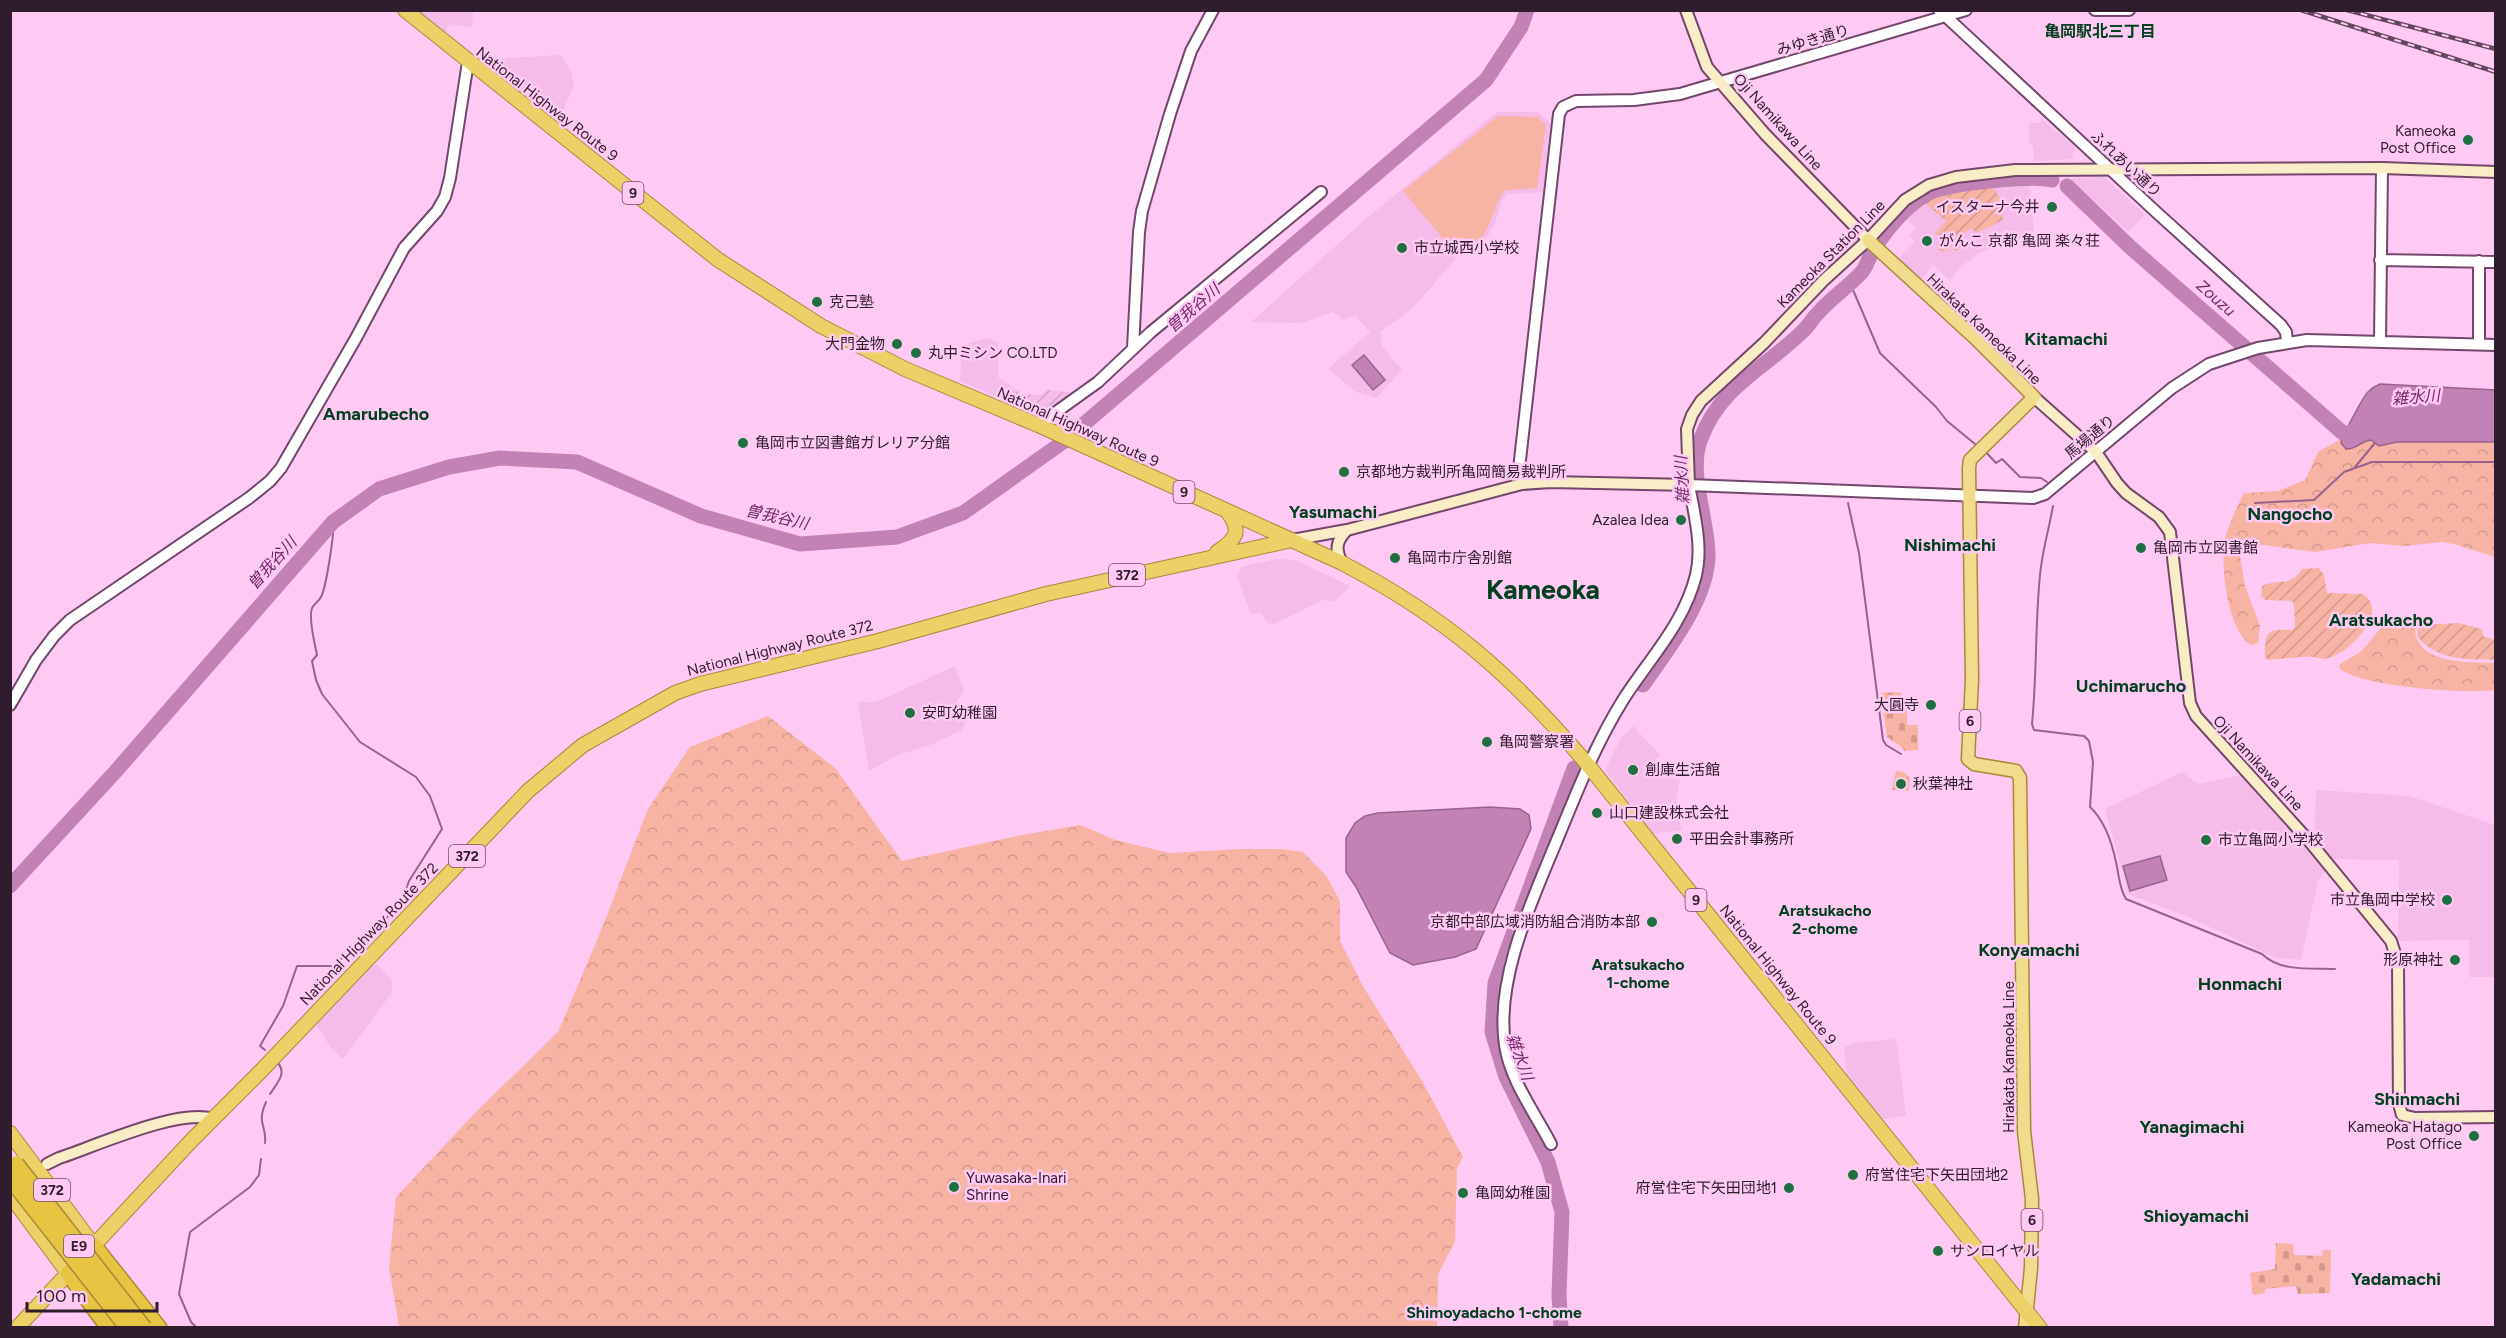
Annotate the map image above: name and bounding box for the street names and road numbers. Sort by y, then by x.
street label: みゆき通り [1774,21,1852,59]
street label: National Highway Route 9 [472,43,622,165]
street label: Oji Namikawa Line [1730,70,1826,174]
street label: ふれあい通り [2087,127,2165,201]
road number: 9 [622,182,644,204]
street label: Kameoka Station Line [1773,196,1889,312]
street label: Hirakata Kameoka Line [1923,270,2045,388]
street label: National Highway Route 9 [994,383,1162,471]
street label: 馬場通り [2061,411,2119,463]
road number: 9 [1174,481,1194,503]
road number: 372 [1109,564,1145,586]
street label: National Highway Route 372 [685,616,875,680]
road number: 6 [1960,710,1980,732]
street label: Oji Namikawa Line [2209,712,2307,814]
road number: 372 [449,845,485,867]
street label: National Highway Route 372 [296,859,442,1009]
road number: 9 [1686,889,1706,911]
street label: National Highway Route 9 [1716,901,1840,1049]
street label: Hirakata Kameoka Line [2000,981,2018,1133]
road number: 372 [34,1179,70,1201]
road number: 6 [2022,1209,2042,1231]
road number: E9 [64,1235,94,1257]

